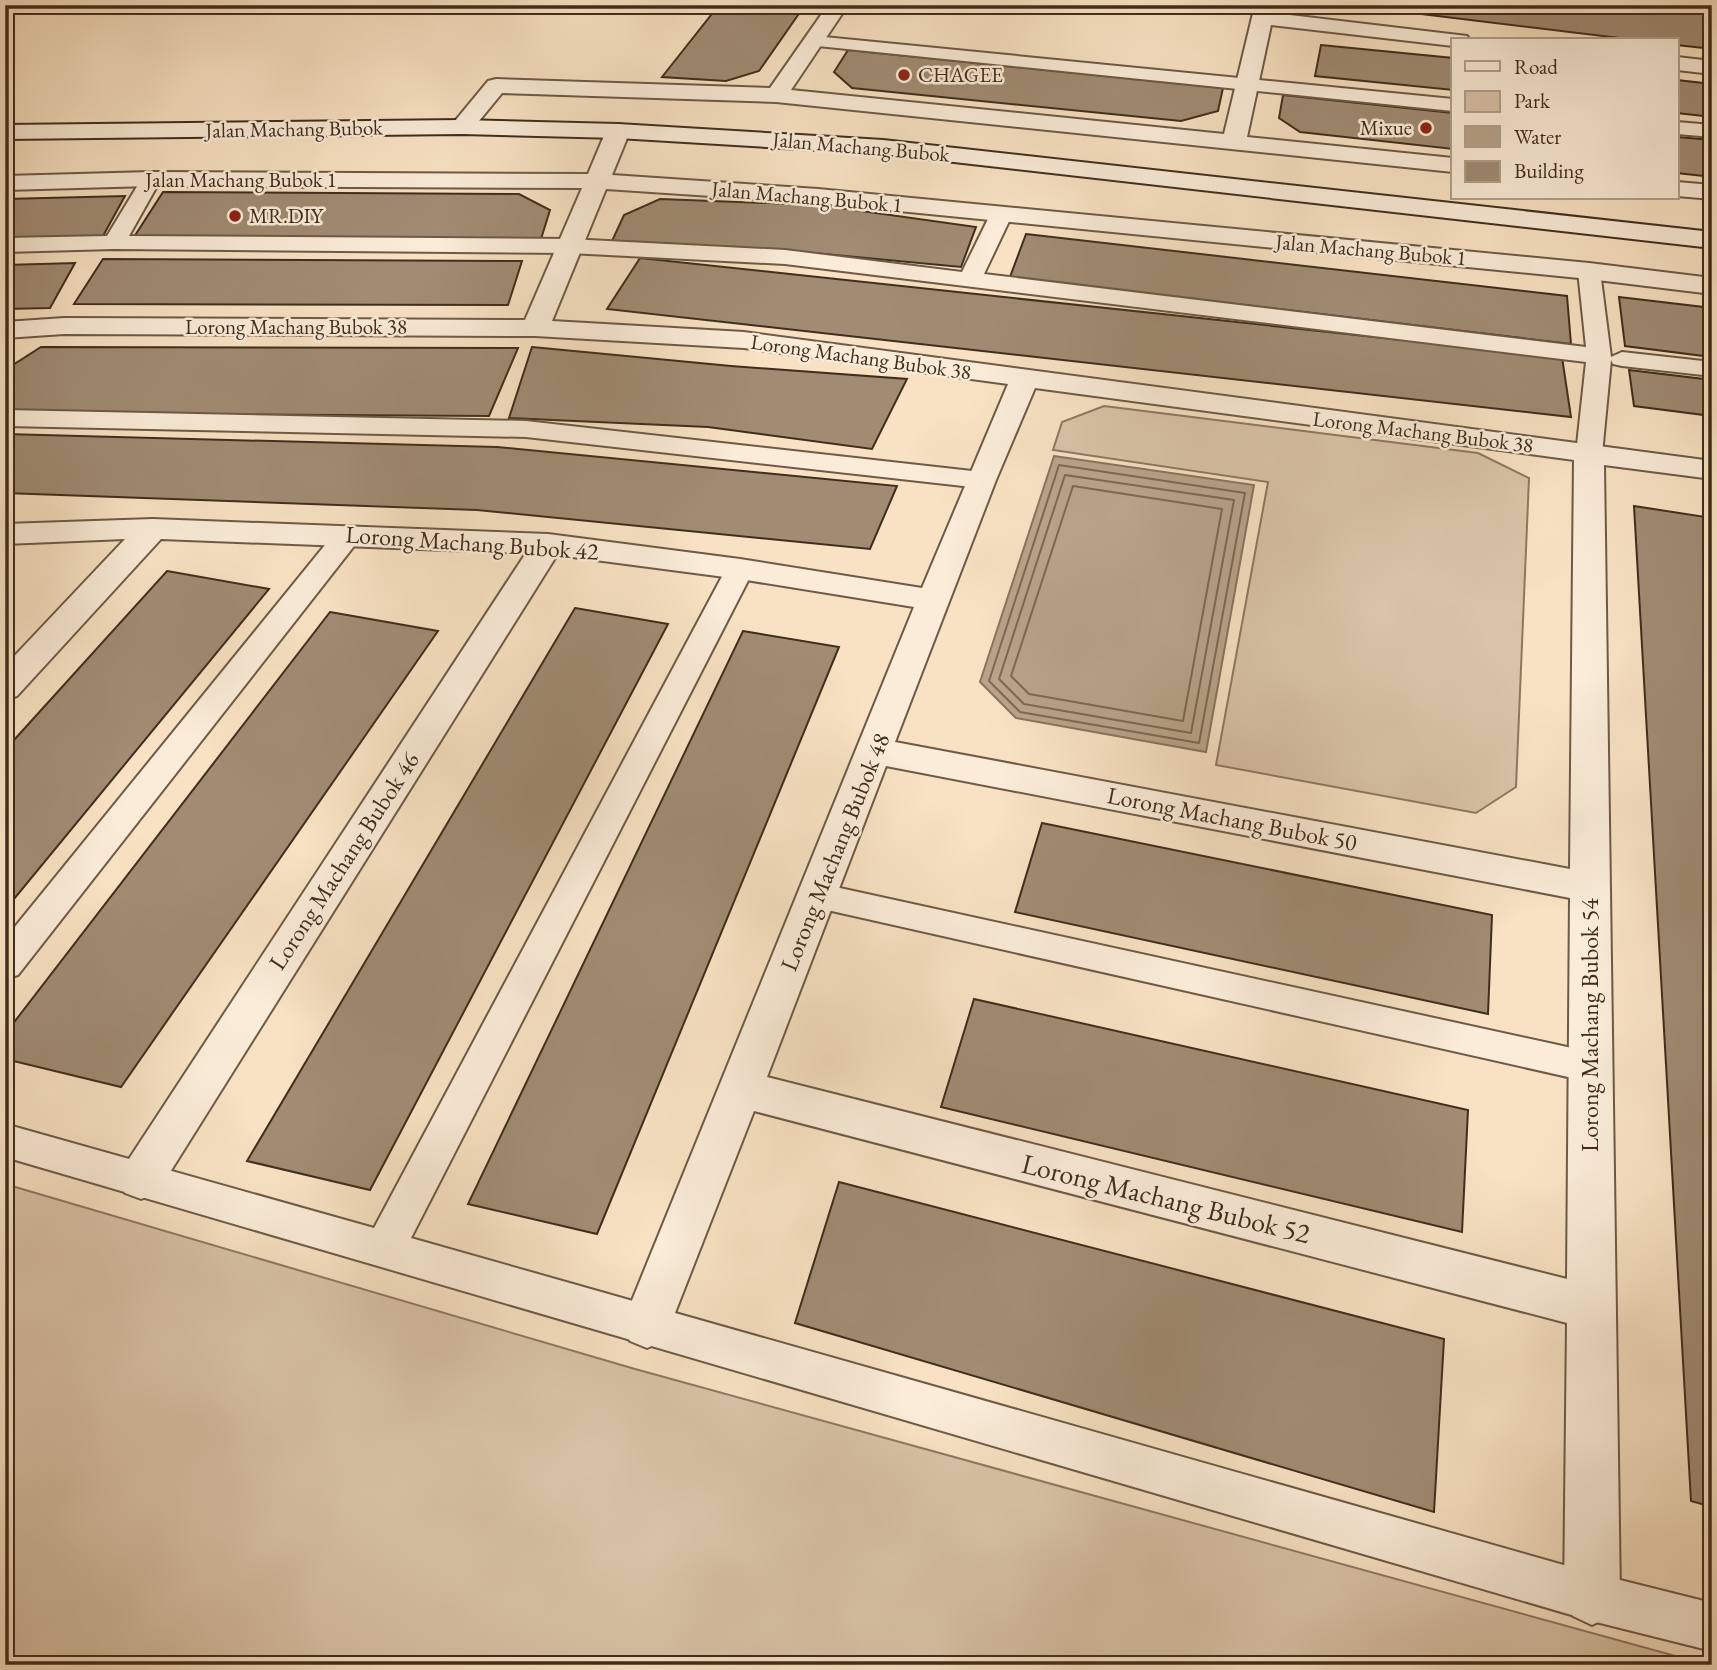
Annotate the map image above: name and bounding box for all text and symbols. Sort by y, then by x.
legend [1451,38,1678,200]
text: Road [1514,53,1558,80]
place label: CHAGEE [918,61,1003,88]
marker: CHAGEE [896,67,912,83]
text: Park [1514,87,1551,114]
street label: Jalan Machang Bubok [203,113,384,144]
place label: Mixue [1360,114,1412,141]
marker: Mixue [1418,120,1434,136]
text: Water [1514,123,1561,150]
street label: Jalan Machang Bubok [770,125,952,168]
text: Building [1514,157,1584,184]
street label: Jalan Machang Bubok 1 [143,166,337,193]
street label: Jalan Machang Bubok 1 [708,175,904,218]
place label: MR.DIY [249,202,325,229]
marker: MR.DIY [227,208,243,224]
street label: Jalan Machang Bubok 1 [1272,228,1468,271]
street label: Lorong Machang Bubok 38 [185,313,407,340]
street label: Lorong Machang Bubok 38 [749,328,973,385]
street label: Lorong Machang Bubok 38 [1311,405,1535,458]
street label: Lorong Machang Bubok 42 [344,518,600,567]
street label: Lorong Machang Bubok 48 [773,728,896,975]
street label: Lorong Machang Bubok 46 [261,746,426,976]
street label: Lorong Machang Bubok 50 [1105,779,1360,858]
street label: Lorong Machang Bubok 54 [1574,898,1605,1152]
street label: Lorong Machang Bubok 52 [1018,1145,1315,1251]

